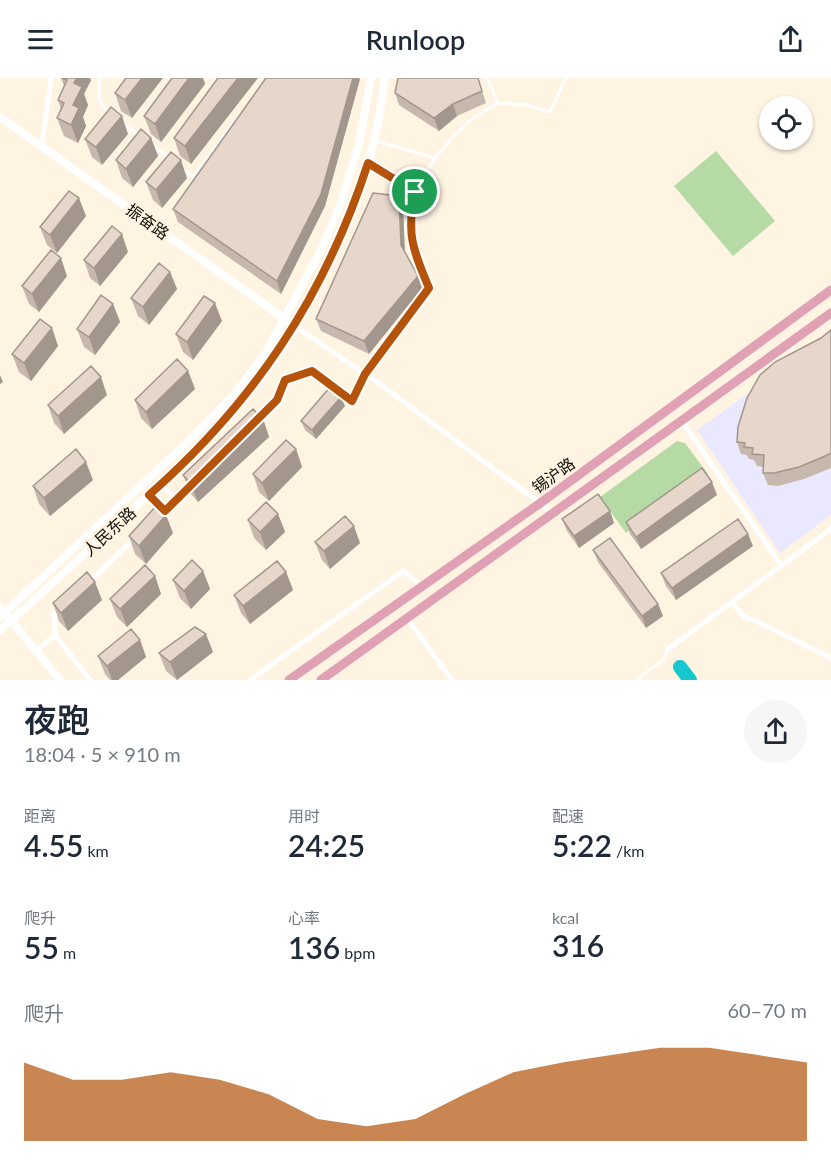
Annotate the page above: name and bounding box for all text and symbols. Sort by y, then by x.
icon: menu [24,23,57,56]
text: Runloop [366,23,465,56]
icon: share [774,23,807,56]
map controls [759,96,813,150]
button: locate [759,96,813,150]
pin [389,166,440,217]
icon: arrive [398,175,431,208]
street label: 振奋路 [123,199,173,243]
street label: 锡沪路 [528,453,578,497]
street label: 人民东路 [79,503,139,559]
text: 夜跑 [24,699,90,739]
button: share [744,700,807,763]
text: 18:04 · 5 × 910 m [24,742,181,766]
text: 距离 [24,806,56,825]
text: 用时 [288,806,320,825]
text: 配速 [552,806,584,825]
text: 4.55 [24,827,83,863]
text: 24:25 [288,827,365,863]
text: 5:22 [552,827,612,863]
text: km [83,841,109,860]
text: /km [612,841,644,860]
text: 爬升 [24,908,56,927]
text: 心率 [288,908,320,927]
text: kcal [552,908,579,927]
text: 316 [552,927,604,963]
text: 55 [24,929,59,965]
text: 136 [288,929,340,965]
text: m [59,943,76,962]
text: bpm [340,943,375,962]
text: 60–70 m [727,998,807,1022]
text: 爬升 [24,1001,64,1025]

